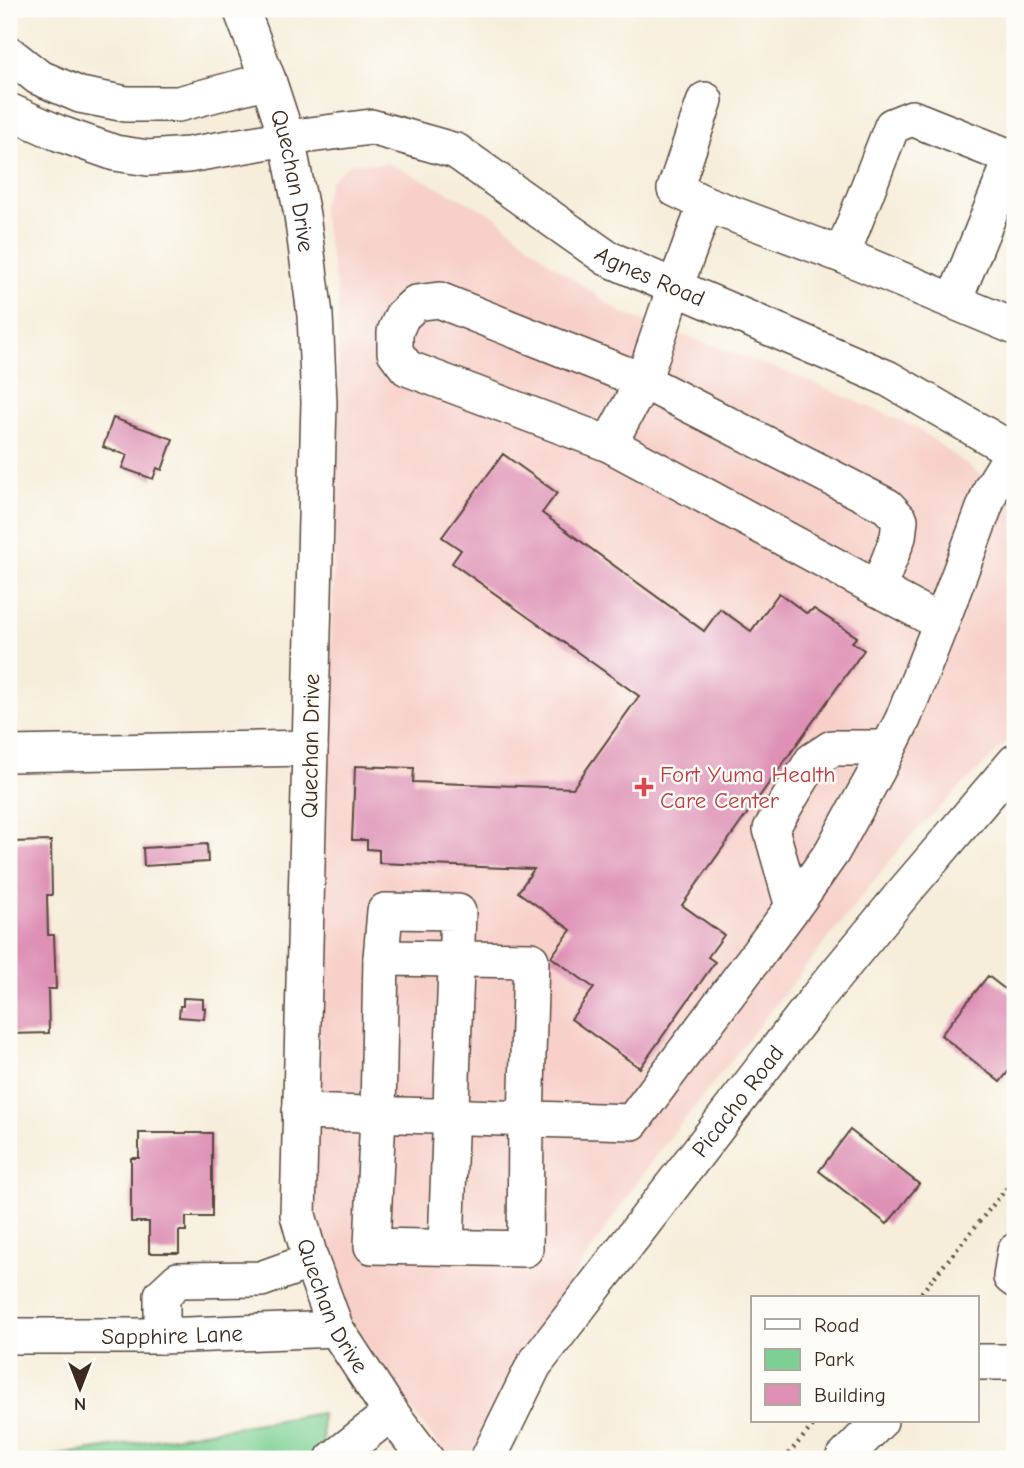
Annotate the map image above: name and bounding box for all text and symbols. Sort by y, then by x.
street label: Quechan Drive [265,106,320,253]
street label: Agnes Road [589,241,709,312]
street label: Quechan Drive [296,673,325,819]
place label: Fort Yuma Health Care Center [660,761,835,814]
marker: Fort Yuma Health Care Center [634,777,654,797]
street label: Picacho Road [686,1040,790,1163]
street label: Quechan Drive [291,1235,374,1378]
legend [751,1296,978,1422]
text: Road [814,1313,859,1337]
street label: Sapphire Lane [101,1320,243,1350]
text: Park [814,1347,854,1371]
north arrow [46,1352,116,1422]
text: Building [814,1383,886,1407]
text: N [74,1393,86,1415]

